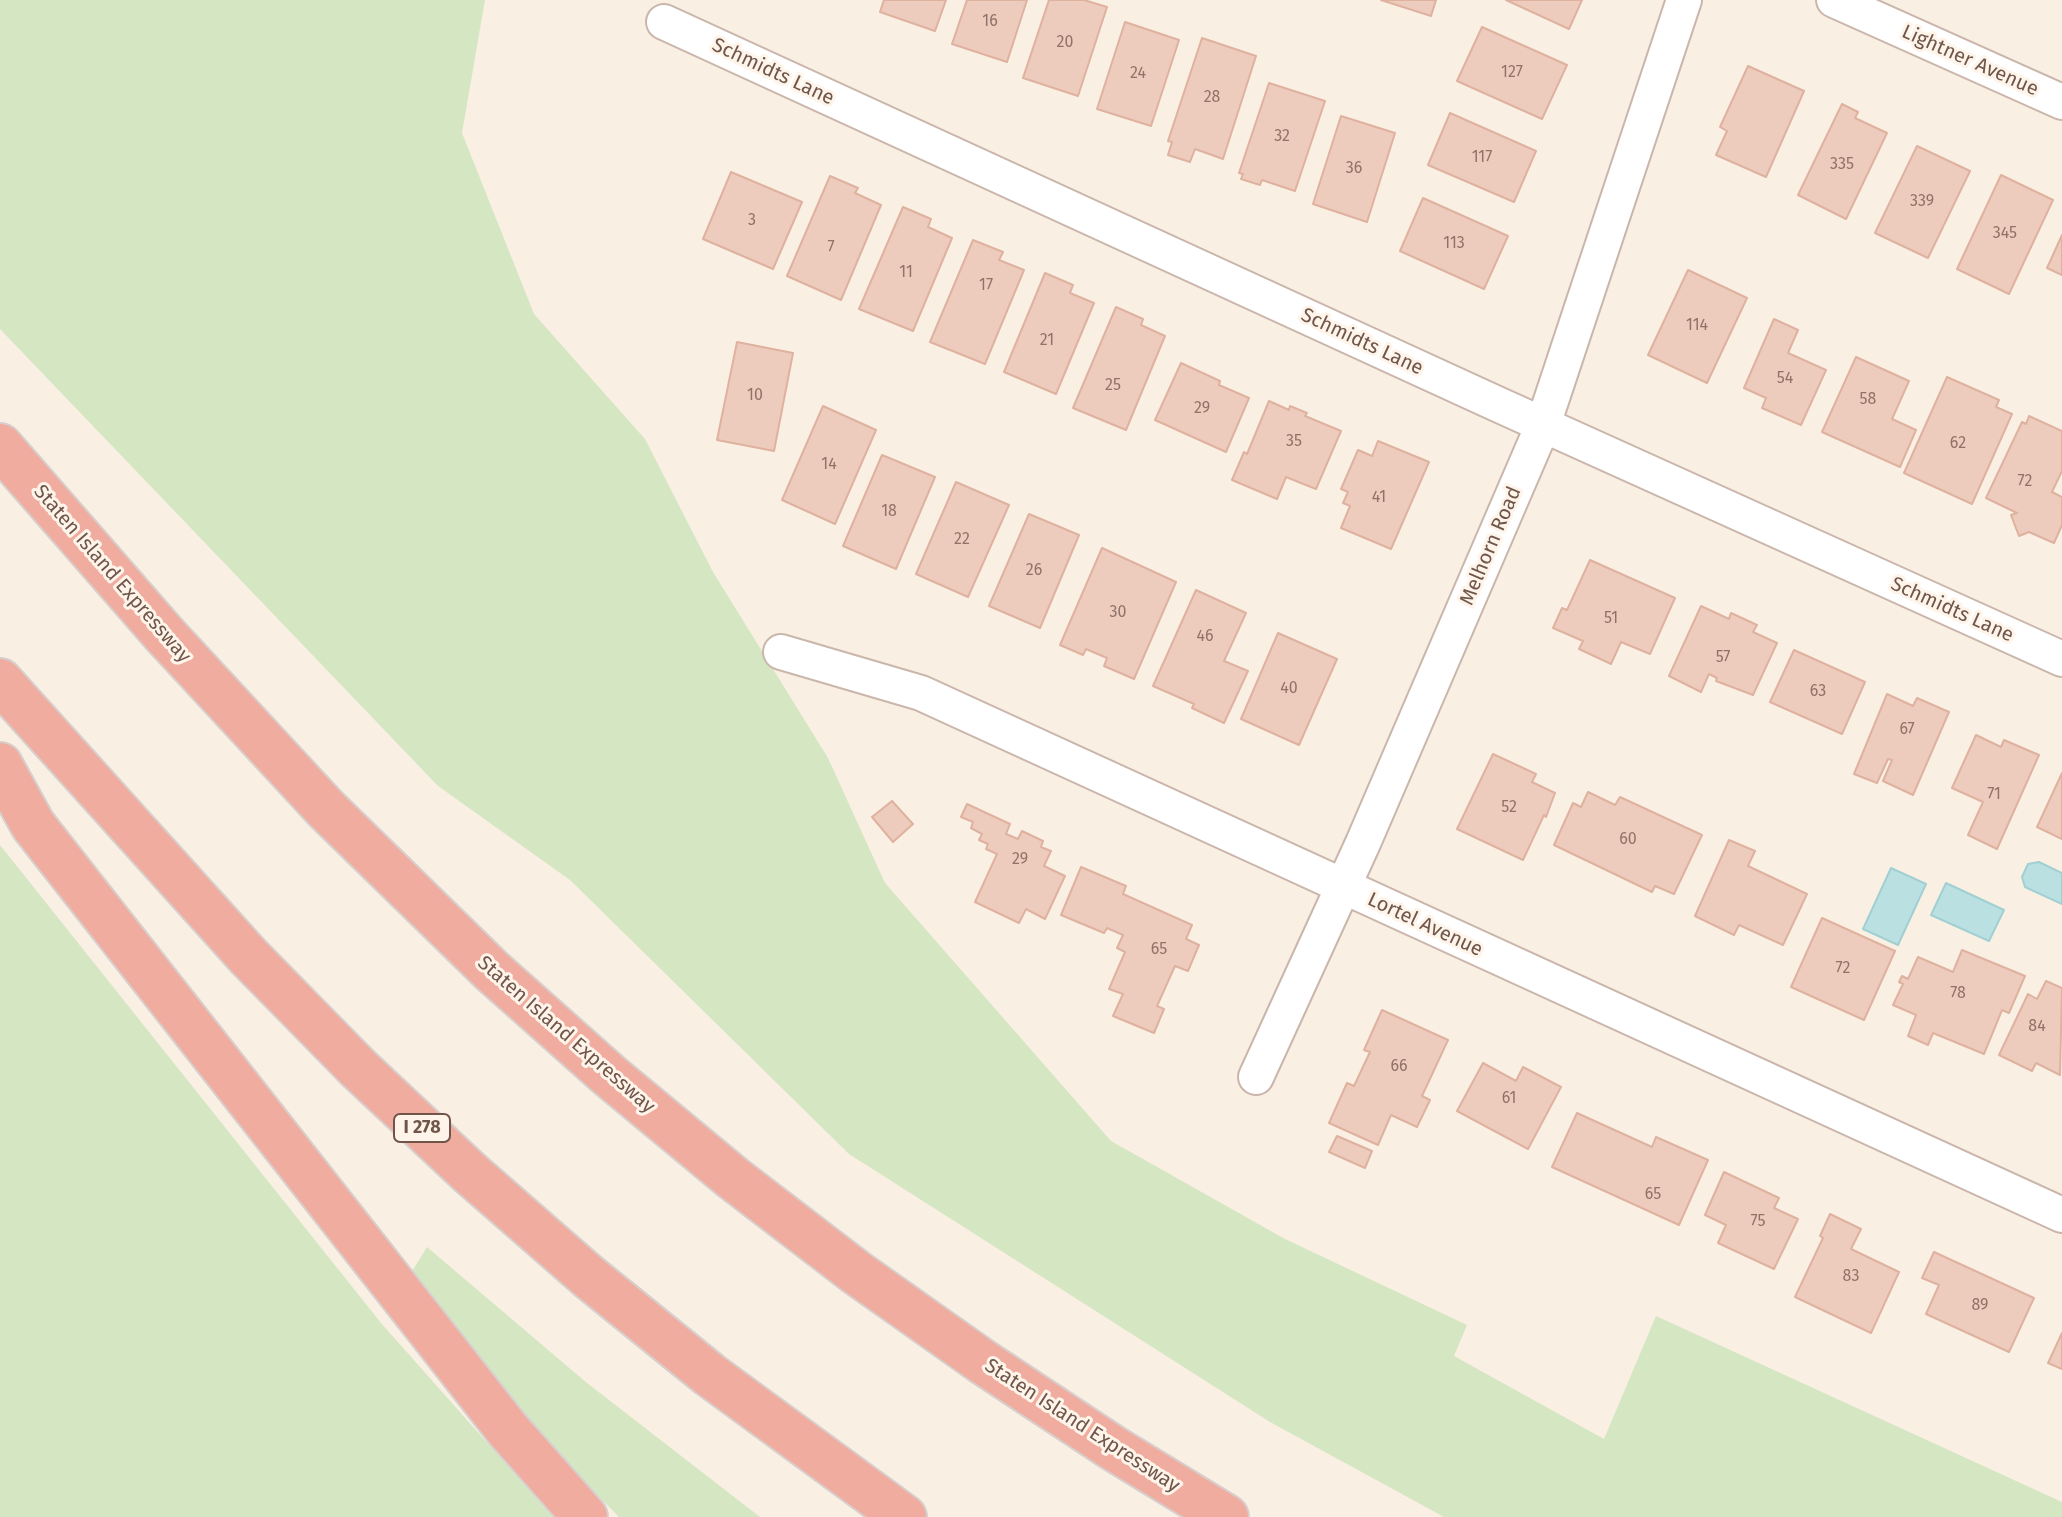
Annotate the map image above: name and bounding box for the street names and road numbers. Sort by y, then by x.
street label: Lightner Avenue [1898,20,2042,102]
street label: Schmidts Lane [708,33,838,111]
street label: Schmidts Lane [1297,303,1427,381]
street label: Staten Island Expressway [28,480,196,668]
street label: Melhorn Road [1455,483,1527,609]
street label: Schmidts Lane [1887,572,2017,648]
street label: Lortel Avenue [1364,888,1486,962]
street label: Staten Island Expressway [472,951,660,1119]
road number: I 278 [394,1114,450,1142]
street label: Staten Island Expressway [980,1354,1184,1498]

